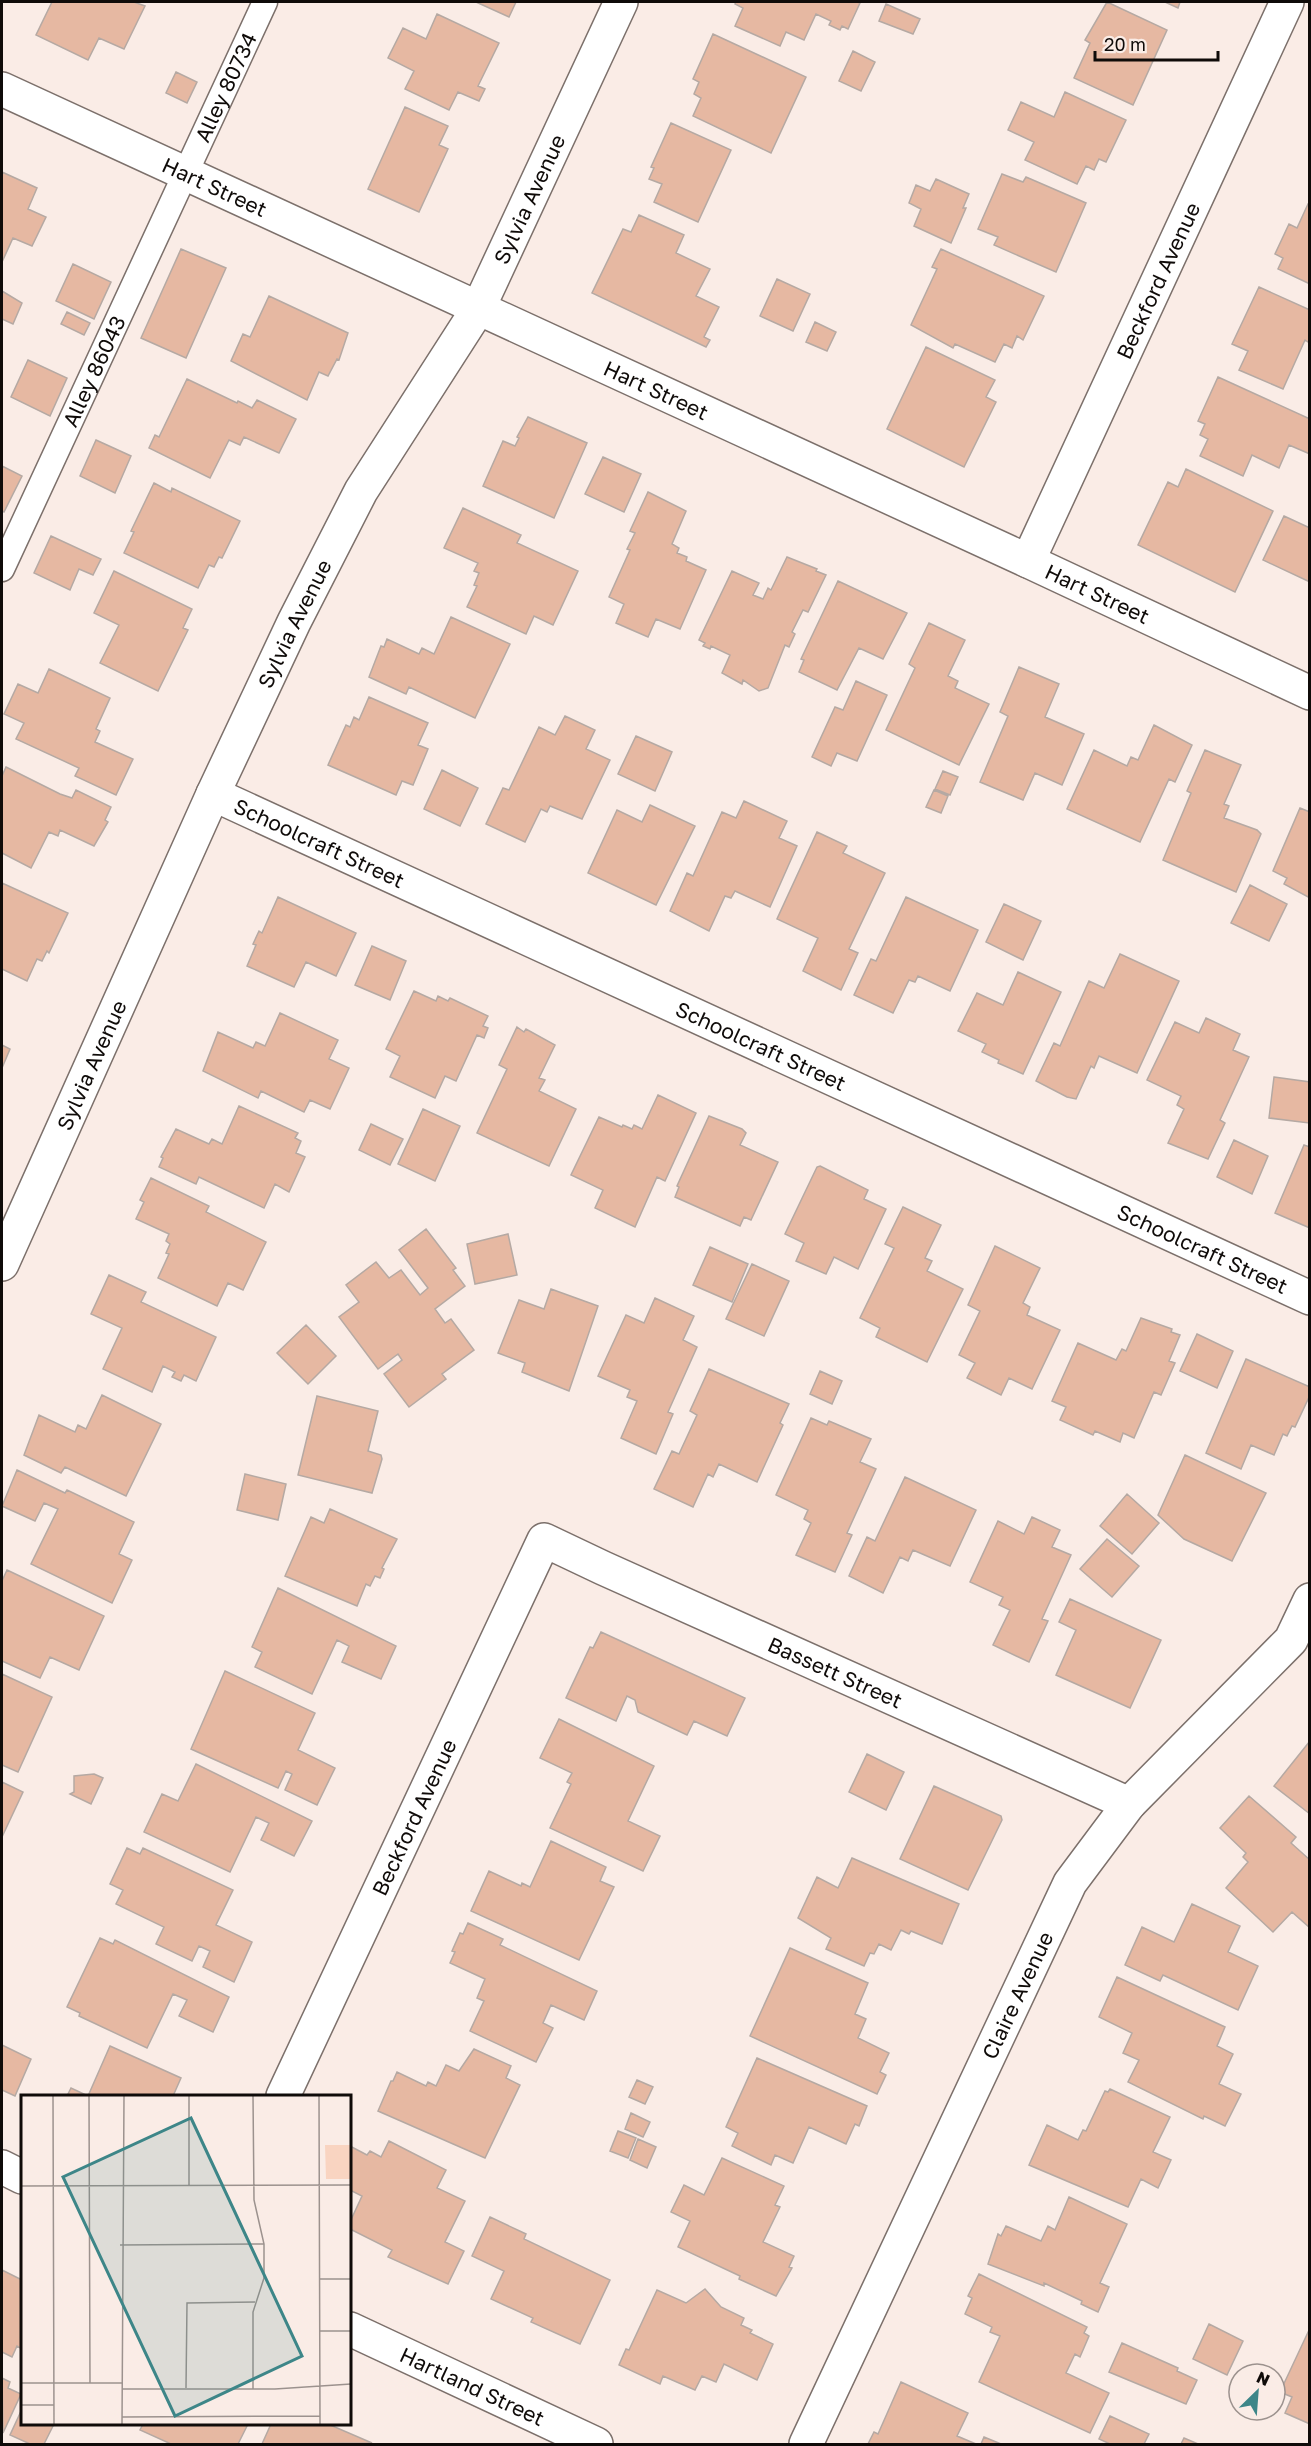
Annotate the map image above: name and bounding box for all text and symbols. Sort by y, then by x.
scale bar [1095,24,1218,62]
street label: Alley 80734 [189,28,262,146]
text: 20 m [1104,33,1146,55]
street label: Sylvia Avenue [488,130,571,268]
street label: Hart Street [158,152,271,222]
street label: Beckford Avenue [1110,198,1205,363]
street label: Alley 86043 [57,312,131,431]
street label: Hart Street [600,355,713,425]
street label: Sylvia Avenue [252,555,337,692]
street label: Hart Street [1041,558,1154,629]
street label: Schoolcraft Street [230,792,409,893]
street label: Schoolcraft Street [672,995,850,1096]
street label: Sylvia Avenue [51,996,132,1134]
street label: Schoolcraft Street [1113,1198,1292,1299]
street label: Bassett Street [764,1631,906,1714]
street label: Beckford Avenue [366,1735,462,1900]
street label: Claire Avenue [976,1927,1058,2063]
inset map [21,2095,351,2425]
street label: Hartland Street [396,2341,549,2431]
north arrow [1227,2362,1287,2422]
text: N [1254,2367,1273,2390]

